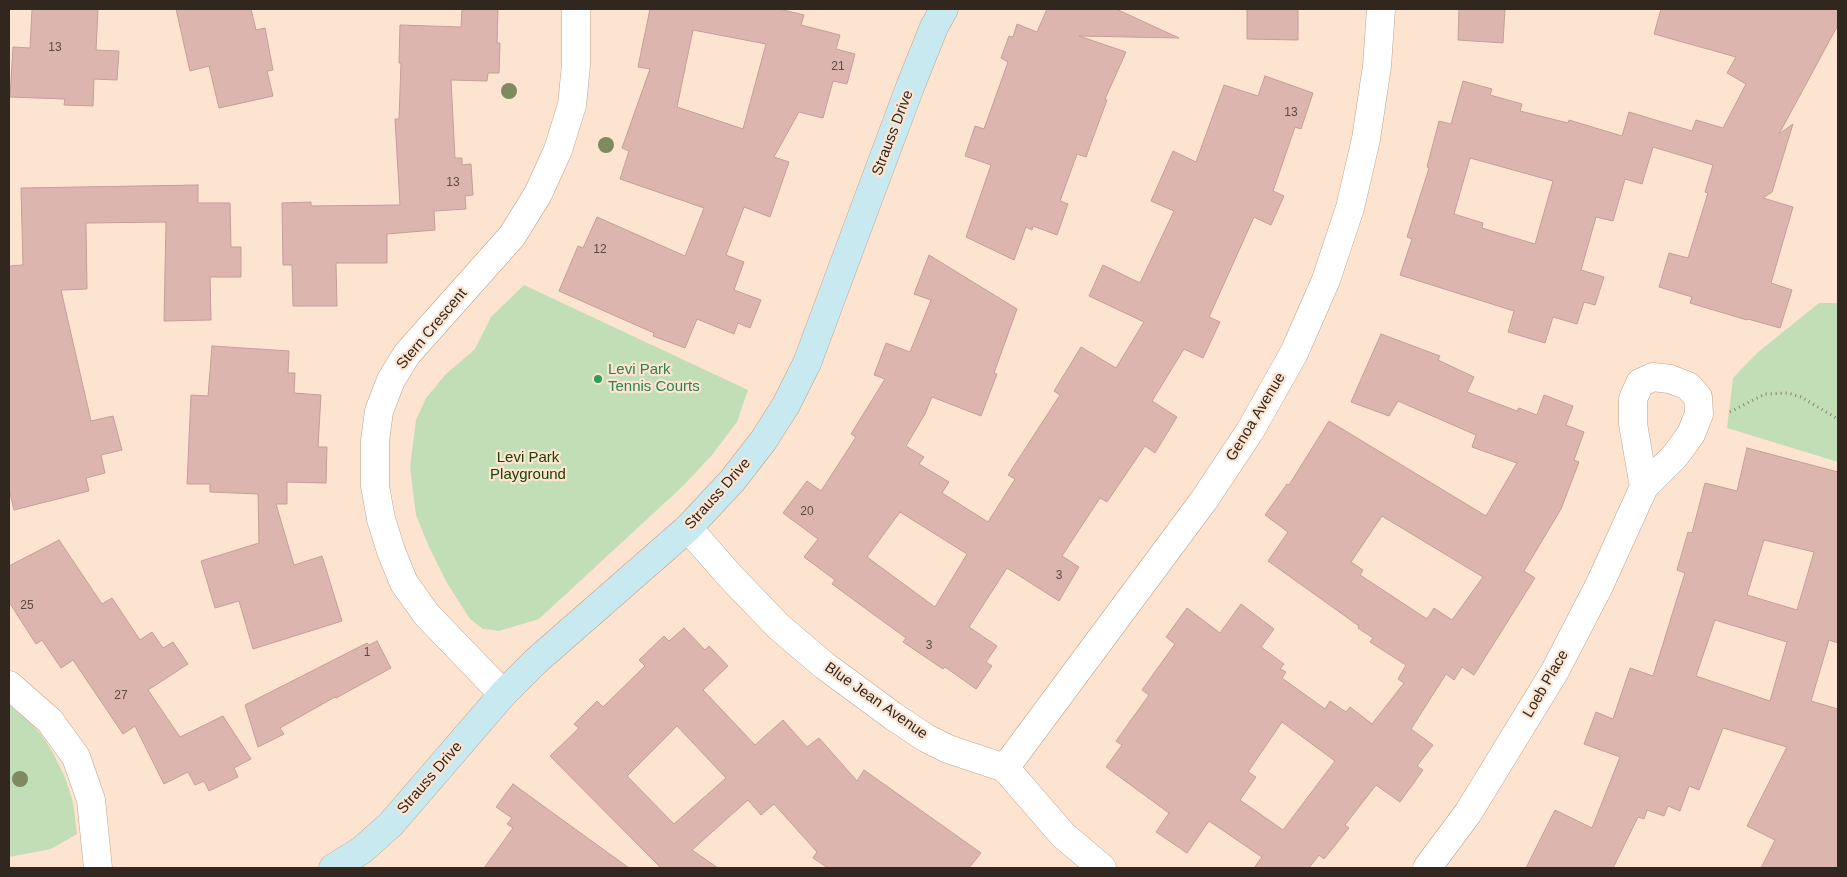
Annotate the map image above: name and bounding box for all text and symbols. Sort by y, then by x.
house number: 13 [48,41,62,55]
house number: 21 [831,60,845,74]
street label: Strauss Drive [868,88,918,178]
house number: 13 [1284,106,1298,120]
house number: 13 [446,176,460,190]
house number: 12 [593,243,607,257]
street label: Stern Crescent [393,285,471,373]
place label: Levi Park Tennis Courts [608,361,700,396]
street label: Genoa Avenue [1223,370,1289,464]
marker: Levi Park Tennis Courts [592,373,604,385]
park label: Levi Park Playground [490,449,566,484]
street label: Strauss Drive [681,455,755,533]
house number: 20 [800,505,814,519]
house number: 3 [1056,569,1062,583]
house number: 25 [20,599,34,613]
house number: 3 [926,639,932,653]
house number: 1 [364,646,370,660]
street label: Loeb Place [1519,647,1573,721]
street label: Blue Jean Avenue [821,659,931,743]
house number: 27 [114,689,128,703]
street label: Strauss Drive [394,738,466,818]

